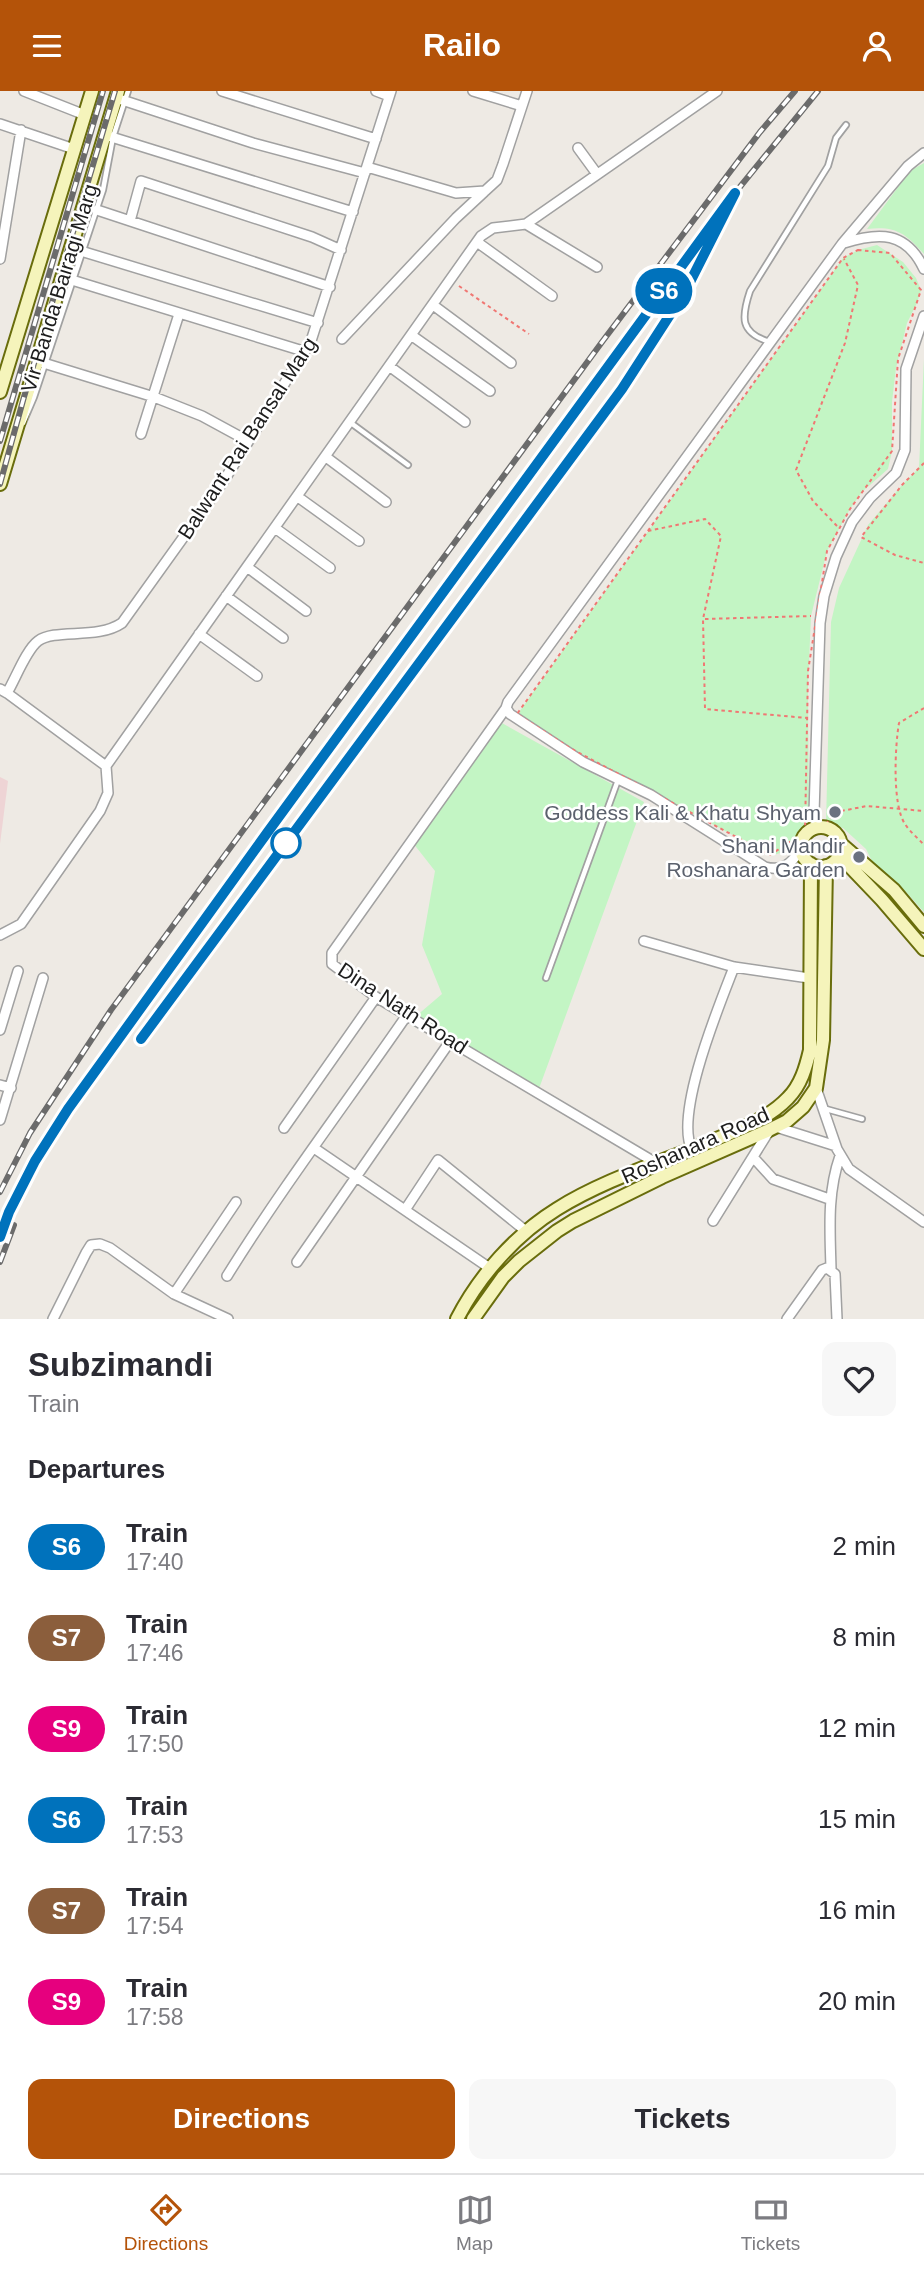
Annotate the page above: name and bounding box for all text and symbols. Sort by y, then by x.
icon: menu [28,27,66,65]
text: Railo [423,27,501,63]
icon: person [858,27,896,65]
street label: Vir Banda Bairagi Marg [16,181,102,395]
line badge: S6 [632,268,696,314]
text: S6 [649,277,679,304]
street label: Balwant Rai Bansal Marg [173,333,321,543]
place label: Goddess Kali & Khatu Shyam [544,801,821,824]
marker: Goddess Kali & Khatu Shyam [827,804,843,820]
unlabelled marker [271,828,301,858]
place label: Shani Mandir Roshanara Garden [666,834,845,881]
marker: Shani Mandir Roshanara Garden [851,849,867,865]
street label: Dina Nath Road [334,958,472,1058]
street label: Roshanara Road [618,1102,772,1188]
button: heart [822,1342,896,1416]
text: Subzimandi [28,1346,213,1383]
text: Train [28,1391,80,1417]
text: Departures [28,1454,165,1484]
text: Train [126,1518,188,1548]
text: 2 min [832,1531,896,1561]
text: S6 [52,1533,81,1560]
text: 17:40 [126,1549,184,1575]
text: Train [126,1609,188,1639]
text: 8 min [832,1622,896,1652]
text: S7 [52,1624,81,1651]
text: 17:46 [126,1640,184,1666]
text: Train [126,1700,188,1730]
text: 12 min [818,1713,896,1743]
text: S9 [52,1715,81,1742]
text: 17:50 [126,1731,184,1757]
text: Train [126,1791,188,1821]
text: 15 min [818,1804,896,1834]
text: S6 [52,1806,81,1833]
text: 17:53 [126,1822,184,1848]
text: Train [126,1882,188,1912]
text: 16 min [818,1895,896,1925]
text: S7 [52,1897,81,1924]
text: 17:54 [126,1913,184,1939]
text: Train [126,1973,188,2003]
text: 20 min [818,1986,896,2016]
text: S9 [52,1988,81,2015]
text: 17:58 [126,2004,184,2030]
button: Directions [28,2079,455,2159]
button: Tickets [469,2079,896,2159]
tab: Directions [124,2191,208,2255]
tab: Map [456,2191,494,2255]
tab: Tickets [741,2191,800,2255]

